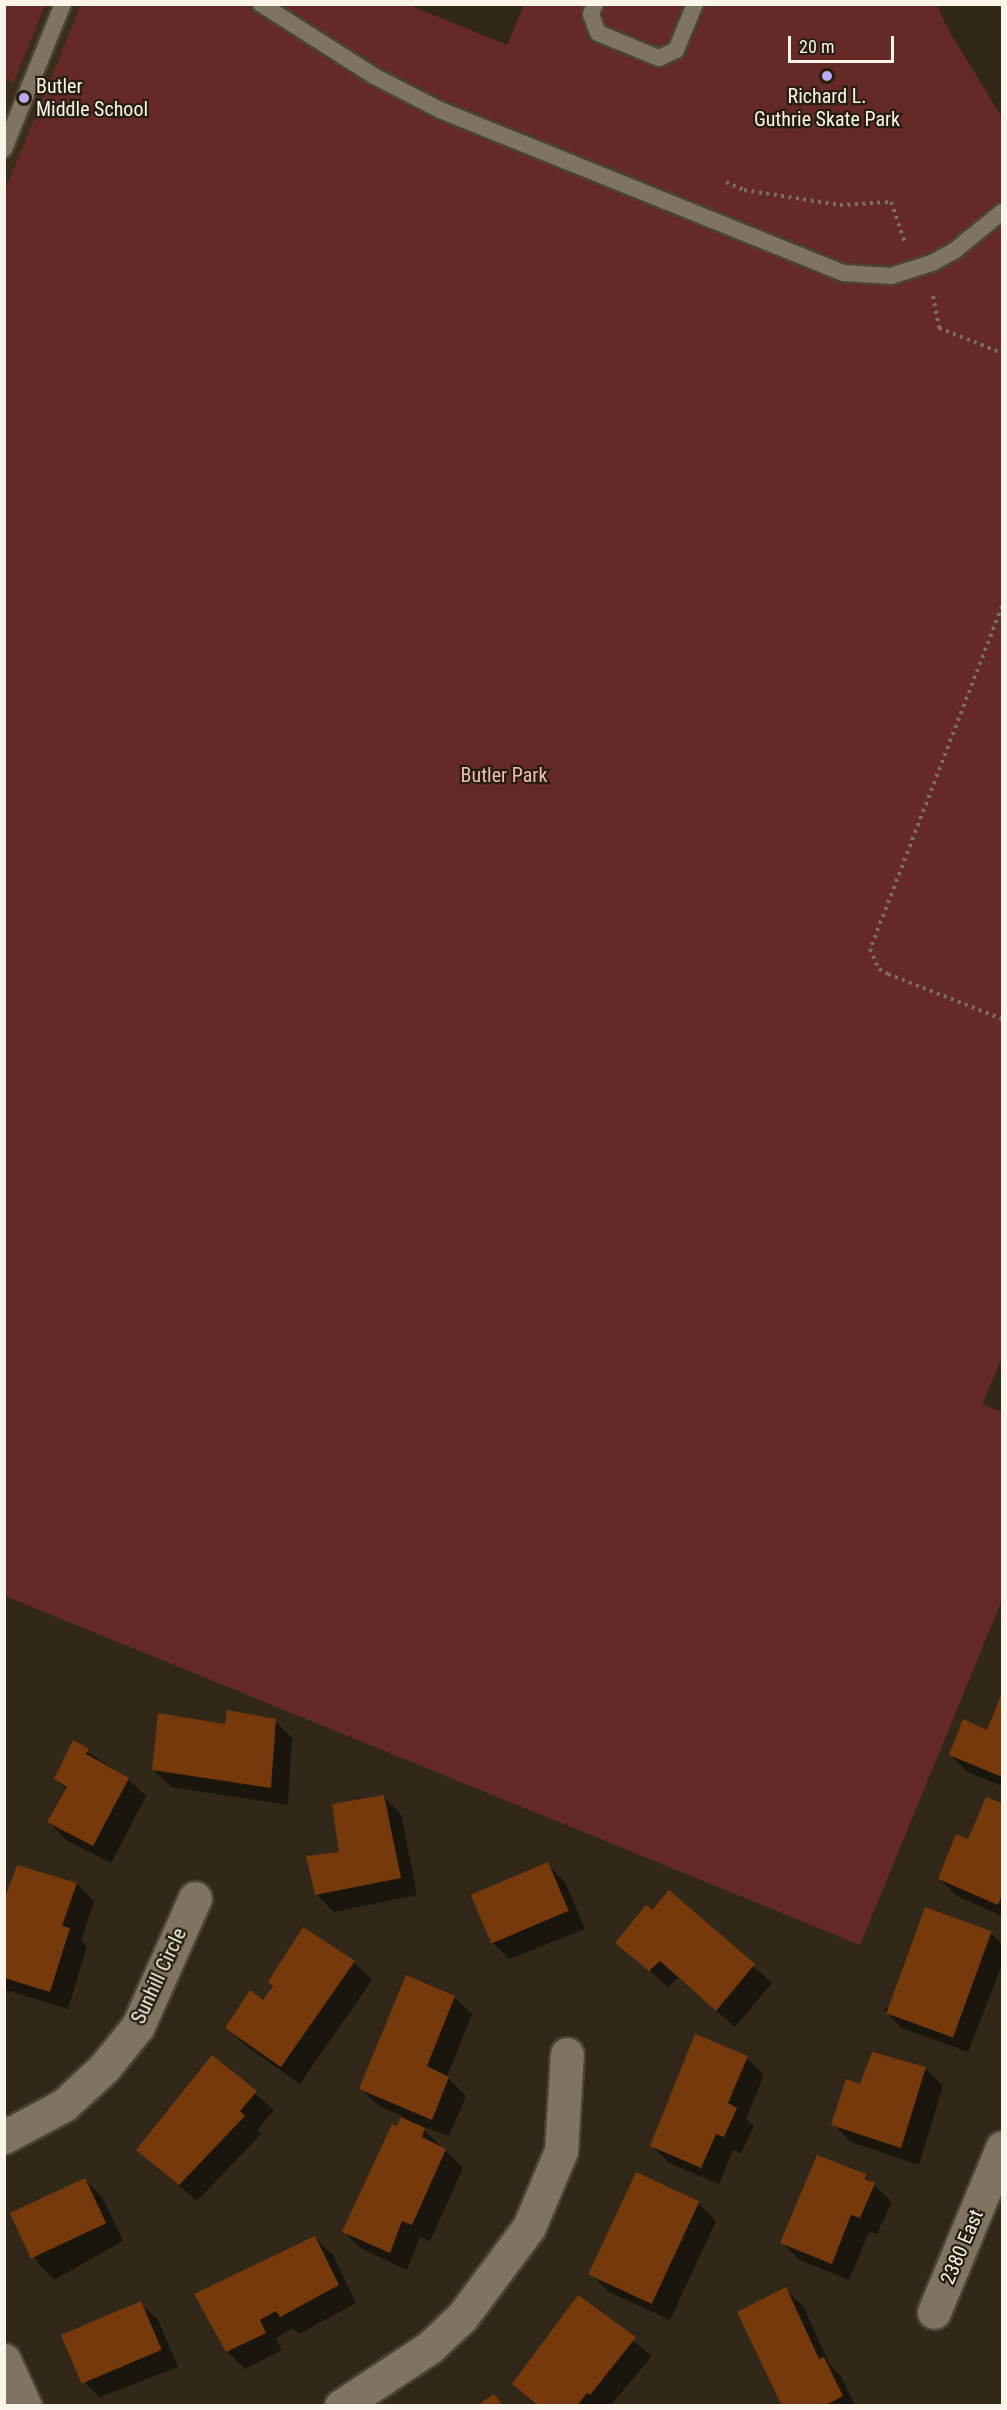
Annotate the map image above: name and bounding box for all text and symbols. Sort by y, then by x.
scale bar [791,24,898,62]
text: 20 m [799,36,834,57]
marker: Richard L. Guthrie Skate Park [820,69,834,83]
place label: Butler Middle School [36,74,148,121]
place label: Richard L. Guthrie Skate Park [754,85,900,132]
marker: Butler Middle School [17,91,31,105]
park label: Butler Park [461,763,547,787]
street label: Sunhill Circle [126,1924,192,2028]
street label: 2380 East [936,2206,988,2288]

